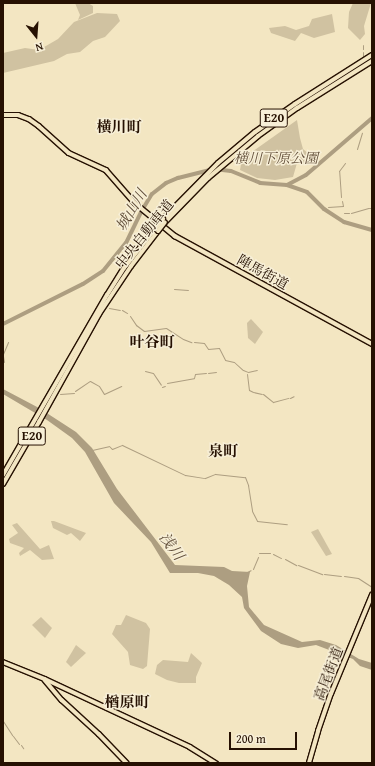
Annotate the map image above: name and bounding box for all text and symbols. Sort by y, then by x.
north arrow [16,16,56,56]
text: N [34,39,45,56]
road number: E20 [259,107,289,129]
district label: 横川町 [97,118,141,136]
park label: 横川下原公園 [234,150,318,166]
water label: 城山川 [112,186,150,234]
street label: 中央自動車道 [111,196,177,272]
street label: 陣馬街道 [234,251,292,293]
district label: 叶谷町 [130,333,174,351]
road number: E20 [17,425,47,447]
district label: 泉町 [208,442,238,460]
water label: 浅川 [156,529,188,563]
street label: 高尾街道 [310,645,346,703]
district label: 楢原町 [105,693,149,711]
scale bar [231,724,299,750]
text: 200 m [236,730,266,747]

